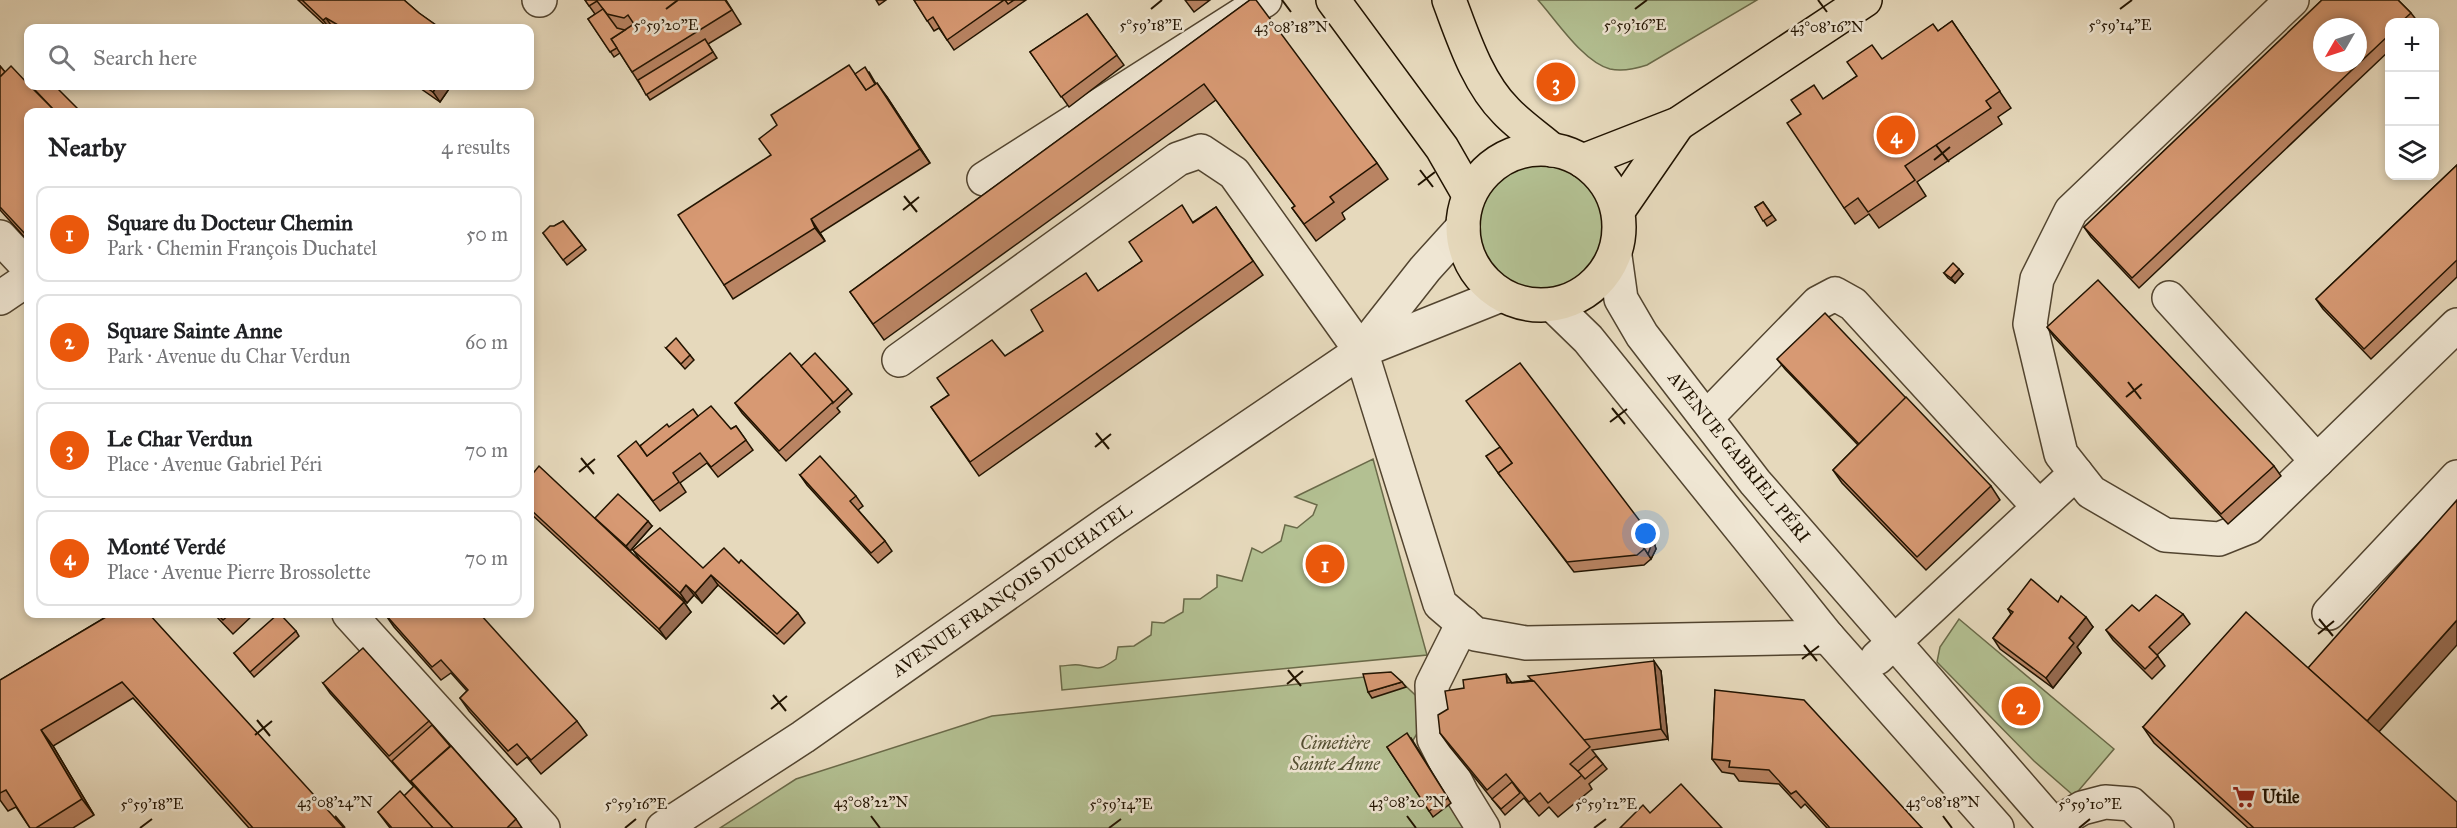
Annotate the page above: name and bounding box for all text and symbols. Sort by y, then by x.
text: 5°59'20"E [633,16,699,34]
text: 5°59'18"E [1120,16,1183,34]
text: 5°59'16"E [1604,16,1666,34]
text: 5°59'14"E [2088,16,2152,34]
text: 43°08'18"N [1254,18,1328,36]
text: 43°08'16"N [1790,18,1864,36]
north arrow [2313,18,2367,72]
map controls [2385,18,2439,180]
button: + [2385,18,2439,72]
search box [24,24,534,90]
icon: search [45,41,78,74]
text: Search here [93,44,197,71]
pin: 3 [1536,60,1576,104]
button: − [2385,72,2439,126]
pin: 4 [1876,112,1916,158]
button: layers [2385,126,2439,180]
text: Nearby [48,131,126,163]
text: 4 results [441,135,510,159]
text: Square du Docteur Chemin [107,209,353,236]
text: 1 [66,222,73,246]
text: 50 m [466,222,508,246]
text: Park · Chemin François Duchatel [107,236,377,260]
text: Square Sainte Anne [107,317,282,344]
text: 2 [65,330,74,354]
text: 60 m [465,330,508,354]
text: Park · Avenue du Char Verdun [107,344,350,368]
street label: AVENUE GABRIEL PÉRI [1663,365,1816,547]
text: Le Char Verdun [107,425,252,452]
text: 3 [66,438,74,462]
text: 70 m [465,438,508,462]
text: Place · Avenue Gabriel Péri [107,452,322,476]
street label: AVENUE FRANÇOIS DUCHATEL [887,498,1137,682]
your location [1631,519,1660,548]
text: Monté Verdé [107,533,225,560]
pin: 1 [1306,542,1344,586]
text: 4 [64,546,75,570]
text: 70 m [465,546,508,570]
text: Place · Avenue Pierre Brossolette [107,560,371,584]
pin: 2 [2002,684,2040,728]
park label: Cimetière Sainte Anne [1289,732,1381,775]
supermarket icon: Utile [2231,784,2257,810]
place label: Utile [2262,786,2300,808]
text: 43°08'24"N [297,793,373,811]
text: 43°08'22"N [834,793,909,811]
text: 43°08'20"N [1369,793,1445,811]
text: 43°08'18"N [1906,793,1980,811]
text: 5°59'18"E [121,795,184,813]
text: 5°59'16"E [605,795,667,813]
text: 5°59'14"E [1089,795,1153,813]
text: 5°59'12"E [1575,795,1637,813]
text: 5°59'10"E [2058,795,2122,813]

